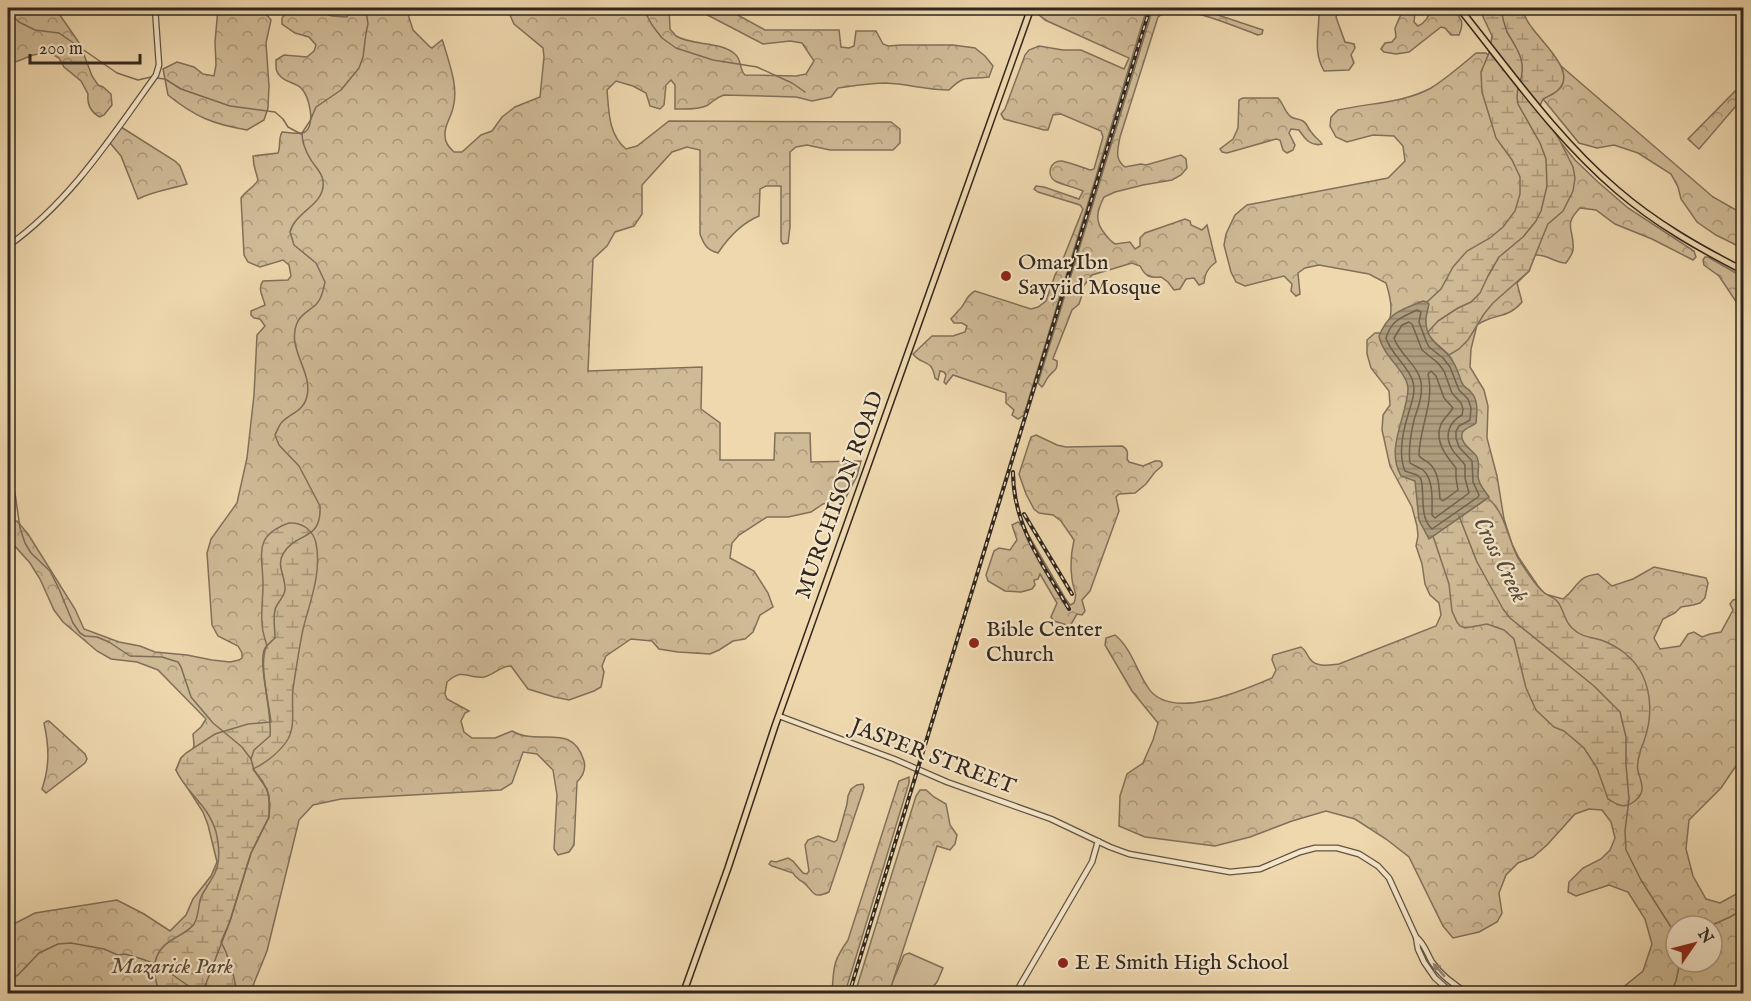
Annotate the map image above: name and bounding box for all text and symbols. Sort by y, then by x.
scale bar [30,27,140,65]
text: 200 m [39,38,83,61]
place label: Omar Ibn Sayyiid Mosque [1018,249,1161,302]
marker: Omar Ibn Sayyiid Mosque [999,269,1013,283]
street label: MURCHISON ROAD [789,387,891,603]
water label: Cross Creek [1465,512,1535,609]
place label: Bible Center Church [986,616,1102,669]
marker: Bible Center Church [967,636,981,650]
street label: JASPER STREET [844,712,1019,801]
north arrow [1664,914,1724,974]
text: N [1692,924,1717,948]
place label: E E Smith High School [1075,949,1288,977]
park label: Mazarick Park [111,953,233,981]
marker: E E Smith High School [1056,956,1070,970]
one-way arrow [1433,963,1446,978]

